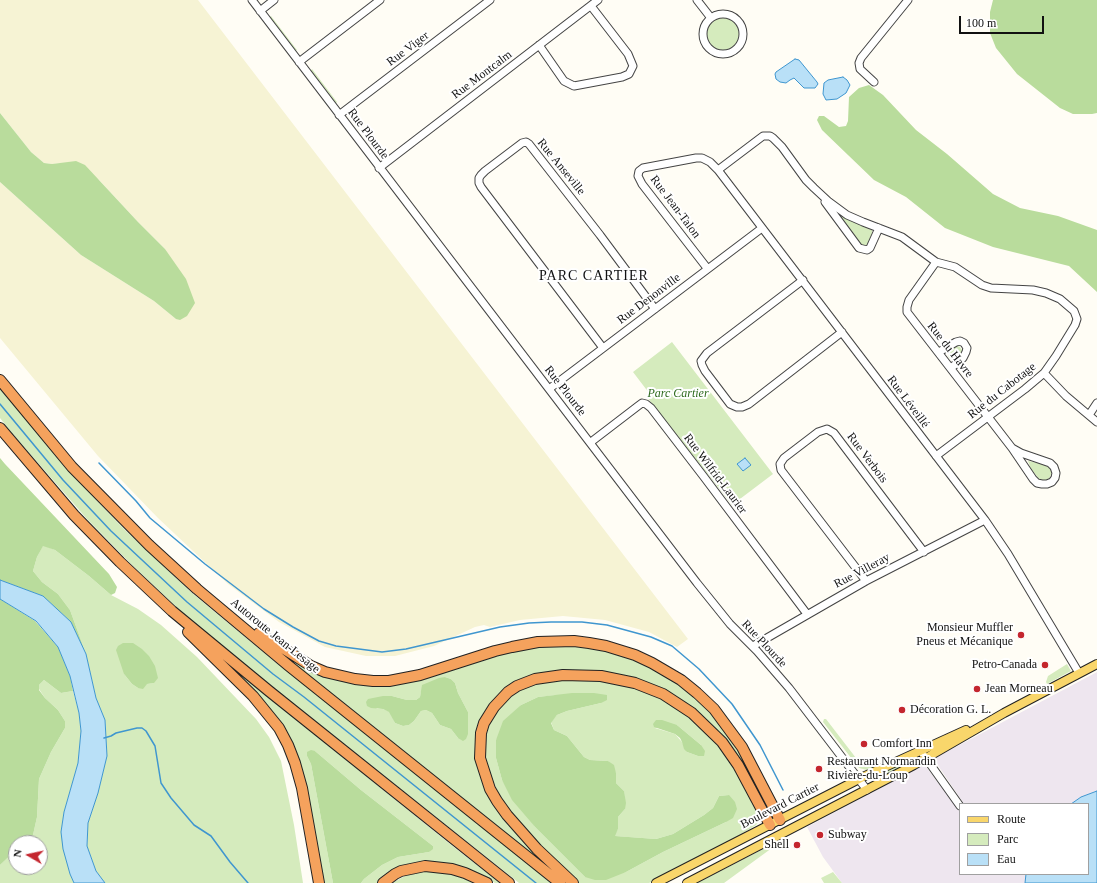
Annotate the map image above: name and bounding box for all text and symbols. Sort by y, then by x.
scale bar [961,8,1046,34]
text: 100 m [966,16,996,30]
street label: Rue Viger [384,29,432,69]
street label: Rue Montcalm [449,48,515,102]
street label: Rue Plourde [344,106,392,162]
street label: Rue Anseville [534,136,588,198]
street label: Rue Jean-Talon [647,173,703,241]
district label: PARC CARTIER [539,268,649,284]
street label: Rue Denonville [614,270,684,328]
street label: Rue du Havre [924,319,976,381]
street label: Rue du Cabotage [965,360,1039,422]
street label: Rue Plourde [541,363,589,419]
street label: Rue Léveillé [884,373,932,431]
park label: Parc Cartier [647,387,709,401]
street label: Rue Verbois [843,430,891,486]
street label: Rue Wilfrid-Laurier [680,431,750,517]
street label: Rue Villeray [832,550,892,592]
street label: Autoroute Jean-Lesage [227,595,323,677]
street label: Rue Plourde [738,617,790,671]
place label: Monsieur Muffler Pneus et Mécanique [916,621,1013,649]
marker: Monsieur Muffler Pneus et Mécanique [1016,630,1026,640]
place label: Petro-Canada [972,658,1037,672]
marker: Petro-Canada [1040,660,1050,670]
place label: Jean Morneau [985,682,1053,696]
marker: Jean Morneau [972,684,982,694]
place label: Décoration G. L. [910,703,991,717]
marker: Décoration G. L. [897,705,907,715]
place label: Comfort Inn [872,737,932,751]
marker: Comfort Inn [859,739,869,749]
place label: Restaurant Normandin Rivière-du-Loup [827,755,936,783]
marker: Restaurant Normandin Rivière-du-Loup [814,764,824,774]
street label: Boulevard Cartier [738,780,822,832]
legend [959,803,1089,875]
text: Route [997,812,1026,826]
place label: Subway [828,828,867,842]
marker: Subway [815,830,825,840]
text: Parc [997,832,1018,846]
north arrow [8,835,48,875]
place label: Shell [764,838,789,852]
marker: Shell [792,840,802,850]
text: N [11,848,24,858]
text: Eau [997,852,1016,866]

